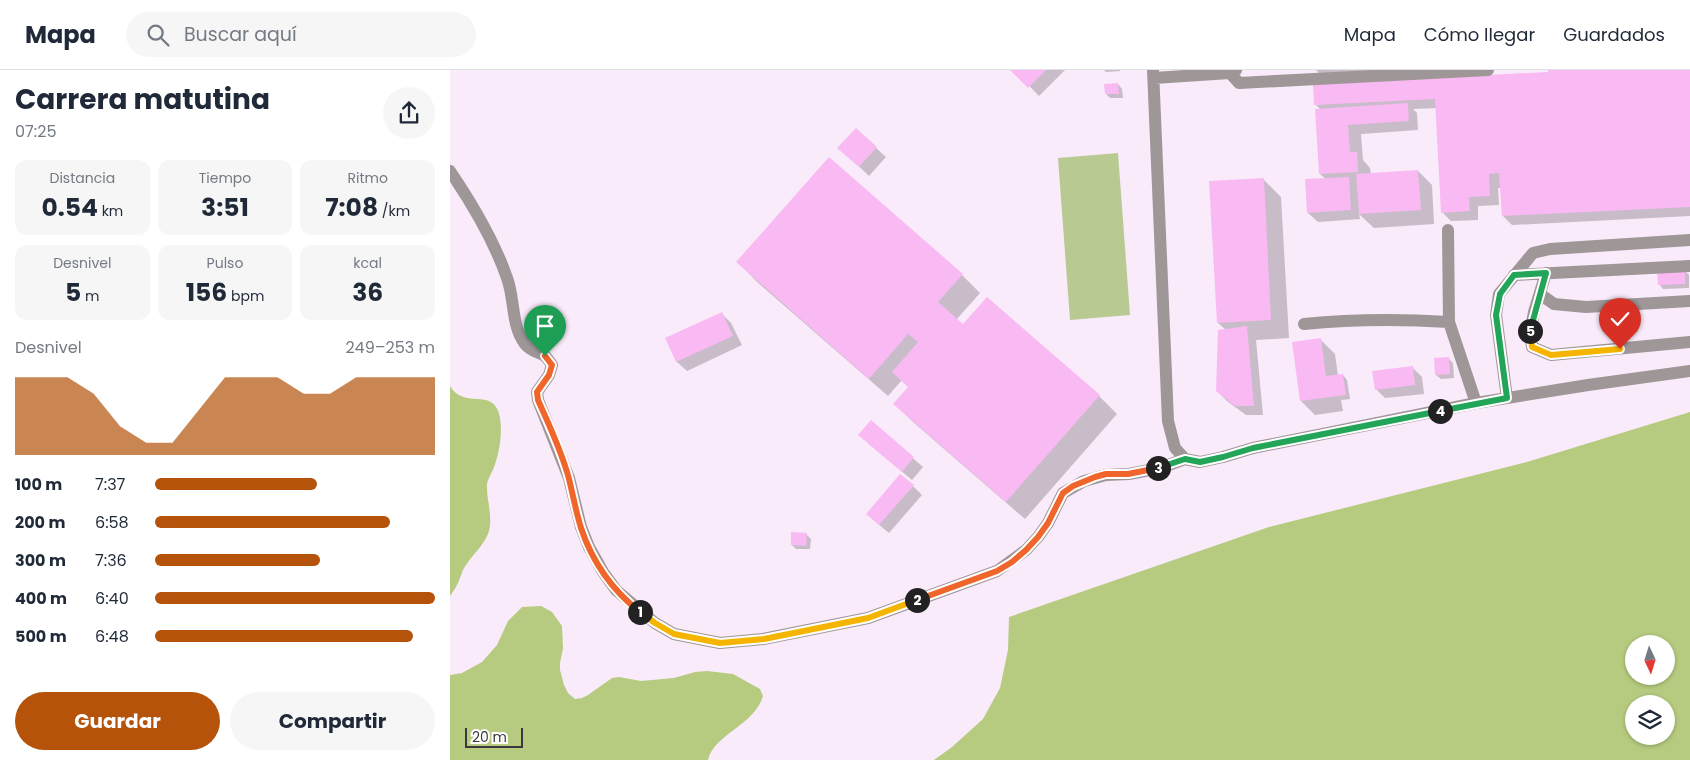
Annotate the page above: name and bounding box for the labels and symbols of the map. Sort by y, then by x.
pin [1599,298,1641,349]
pin [524,305,566,356]
pin: 5 [1518,318,1542,344]
pin: 4 [1428,398,1452,424]
pin: 3 [1146,456,1170,480]
pin: 2 [904,588,930,612]
pin: 1 [628,600,652,624]
north arrow [1625,635,1675,685]
scale bar [465,725,522,748]

